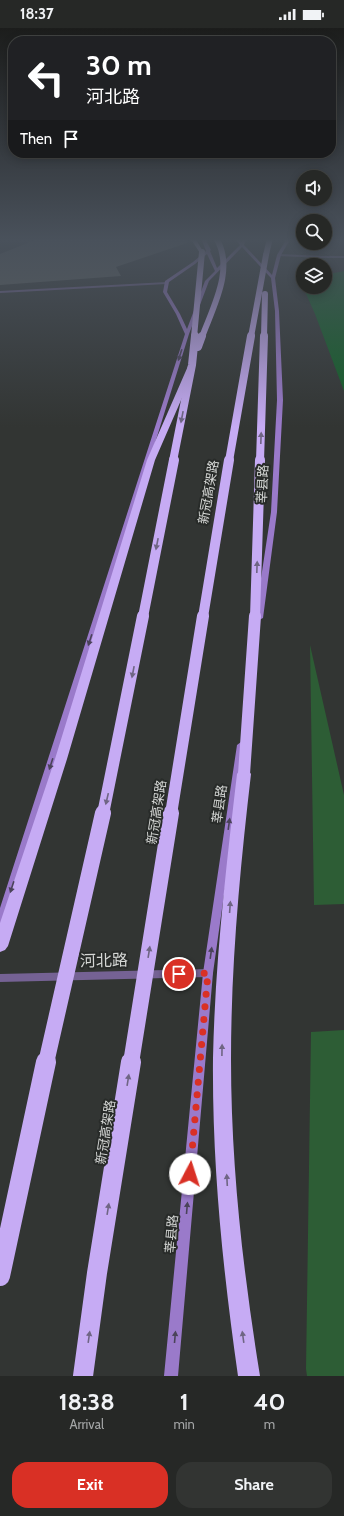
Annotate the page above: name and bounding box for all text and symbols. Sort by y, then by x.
text: 18:37 [20,5,54,23]
text: 30 m [86,48,152,82]
icon: left [20,52,72,104]
text: 河北路 [86,86,140,108]
icon: arrive [60,128,82,150]
text: Then [20,130,52,148]
map controls [296,170,332,294]
button: sound [296,170,332,206]
button: search [296,214,332,250]
button: layers [296,258,332,294]
one-way arrow [177,350,183,362]
one-way arrow [179,411,185,423]
one-way arrow [258,431,264,444]
street label: 新冠高架路 [194,459,222,525]
street label: 莘县路 [253,464,271,504]
one-way arrow [154,538,160,551]
one-way arrow [254,560,260,573]
one-way arrow [87,634,93,646]
one-way arrow [129,666,135,678]
one-way arrow [48,758,54,770]
street label: 新冠高架路 [143,779,169,845]
street label: 莘县路 [208,784,230,824]
one-way arrow [103,793,109,806]
one-way arrow [226,818,232,830]
one-way arrow [8,882,14,894]
one-way arrow [227,901,234,913]
one-way arrow [146,946,152,958]
one-way arrow [208,947,214,959]
street label: 河北路 [80,951,128,970]
pin [162,957,196,991]
icon: arrive [168,963,190,985]
one-way arrow [219,1044,226,1056]
one-way arrow [125,1074,131,1086]
street label: 新冠高架路 [92,1099,118,1165]
position arrow [169,1153,211,1195]
one-way arrow [223,1174,230,1186]
one-way arrow [183,1202,190,1214]
one-way arrow [105,1203,111,1215]
street label: 莘县路 [161,1214,181,1254]
one-way arrow [86,1331,92,1343]
one-way arrow [171,1331,178,1343]
one-way arrow [240,1331,246,1344]
text: 18:38 [59,1387,115,1416]
text: 1 [180,1387,189,1416]
text: 40 [253,1387,285,1416]
text: Arrival [69,1416,104,1432]
text: min [173,1416,195,1432]
text: m [264,1416,275,1432]
button: Exit [12,1462,168,1508]
button: Share [176,1462,332,1508]

